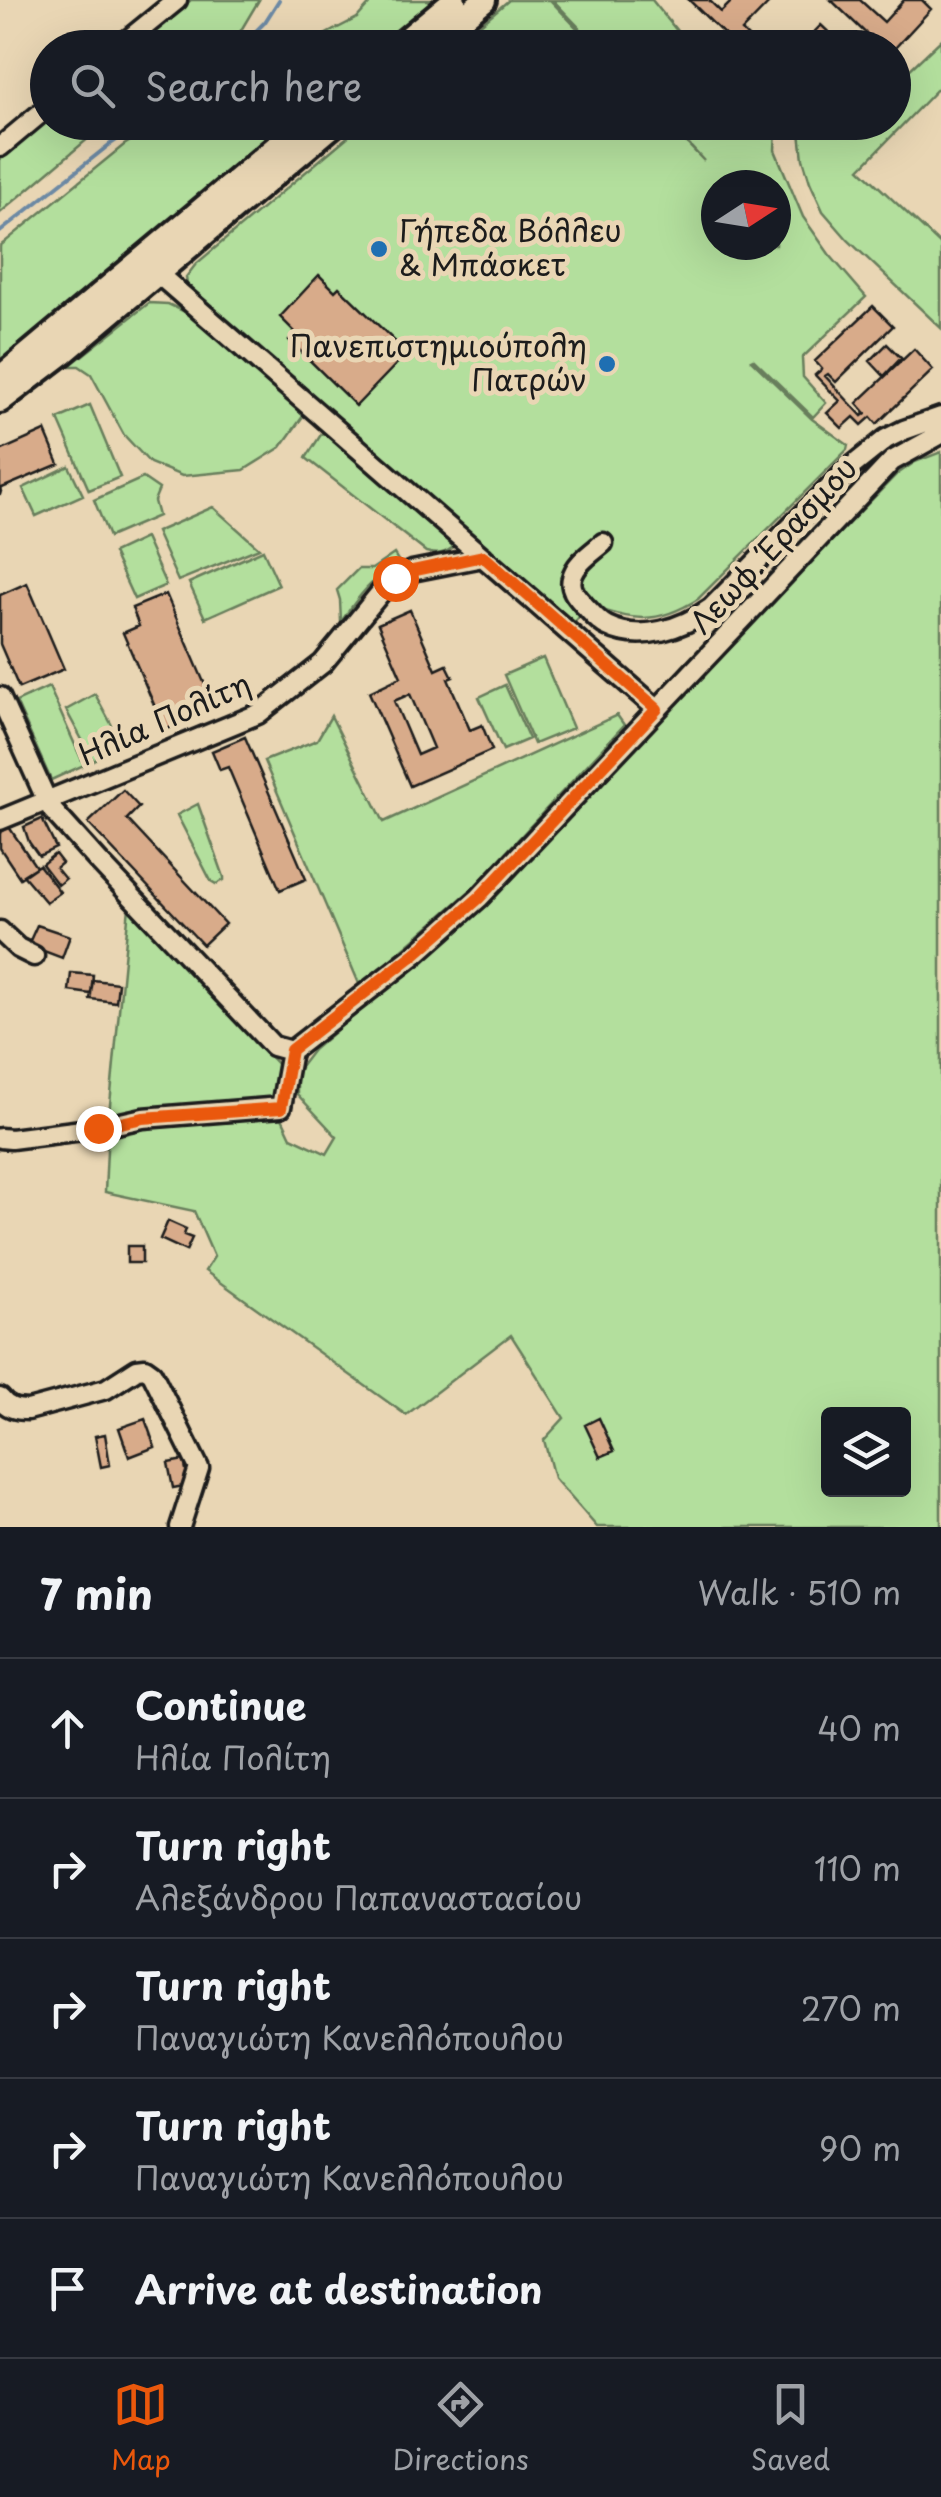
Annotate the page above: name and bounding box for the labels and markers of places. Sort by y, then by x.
place label: Γήπεδα Βόλλευ & Μπάσκετ [399,207,622,286]
marker: Γήπεδα Βόλλευ & Μπάσκετ [368,238,390,260]
place label: Πανεπιστημιούπολη Πατρών [290,322,587,401]
marker: Πανεπιστημιούπολη Πατρών [596,353,618,375]

